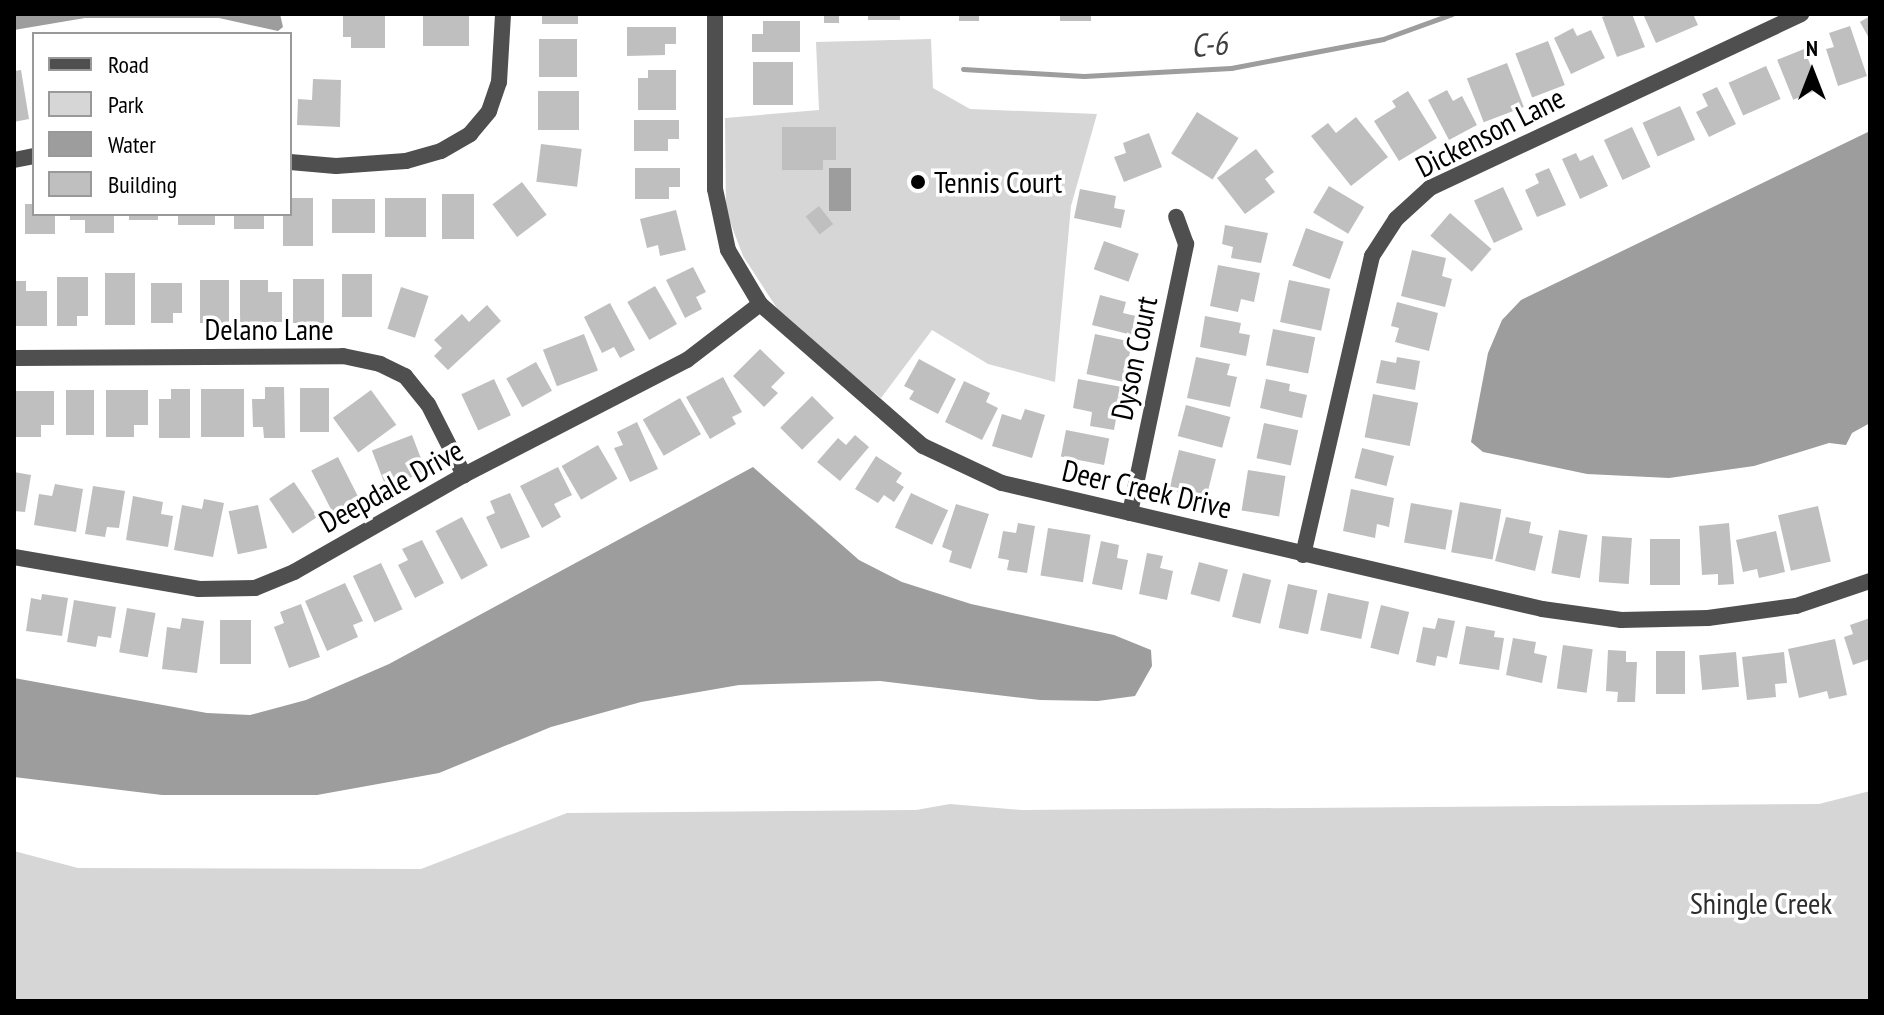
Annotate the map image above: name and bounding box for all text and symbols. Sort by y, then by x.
water label: C-6 [1189,23,1229,65]
legend [32,32,292,216]
north arrow [1772,32,1852,112]
text: N [1806,34,1818,62]
text: Road [108,49,149,80]
street label: Dickenson Lane [1410,79,1570,185]
text: Park [108,89,144,120]
text: Water [108,129,156,160]
place label: Tennis Court [934,164,1062,200]
text: Building [108,169,177,200]
marker: Tennis Court [909,173,927,191]
street label: Dyson Court [1103,293,1165,423]
street label: Delano Lane [204,311,334,347]
street label: Deepdale Drive [313,432,469,540]
street label: Deer Creek Drive [1058,452,1236,526]
park label: Shingle Creek [1690,885,1832,921]

